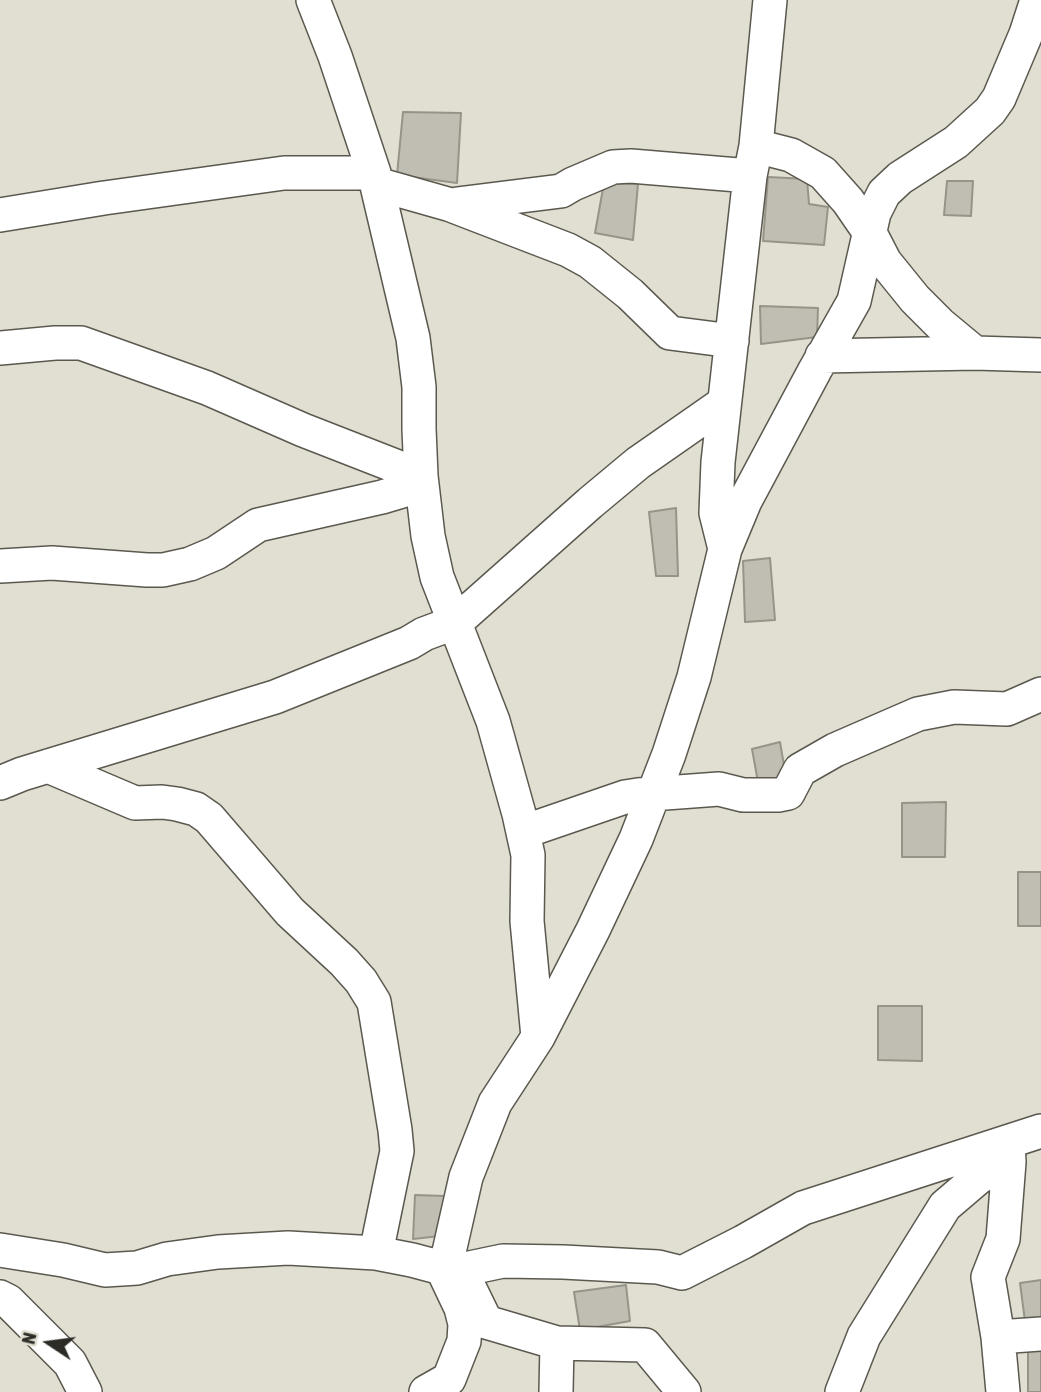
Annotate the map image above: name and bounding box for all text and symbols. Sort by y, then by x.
north arrow [14,1308,84,1378]
text: N [17,1330,41,1346]

